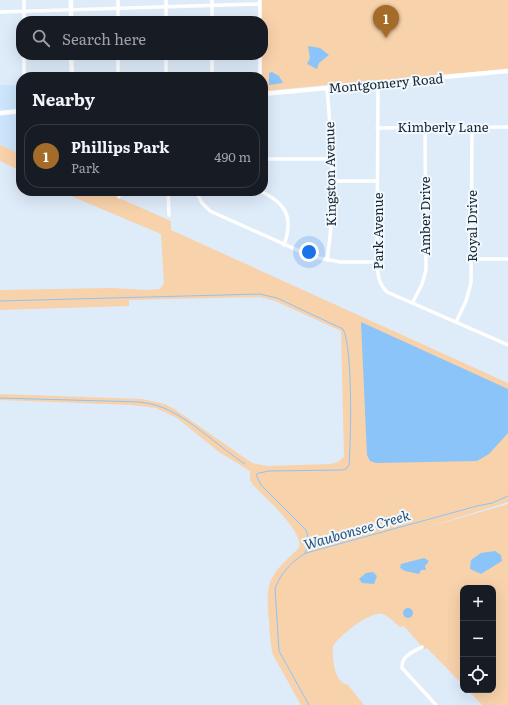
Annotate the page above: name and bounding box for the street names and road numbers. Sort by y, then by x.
street label: Montgomery Road [328,68,444,97]
street label: Kimberly Lane [397,117,489,136]
street label: Kingston Avenue [319,121,340,227]
street label: Amber Drive [415,176,434,255]
street label: Royal Drive [462,190,481,262]
street label: Park Avenue [368,192,387,269]

